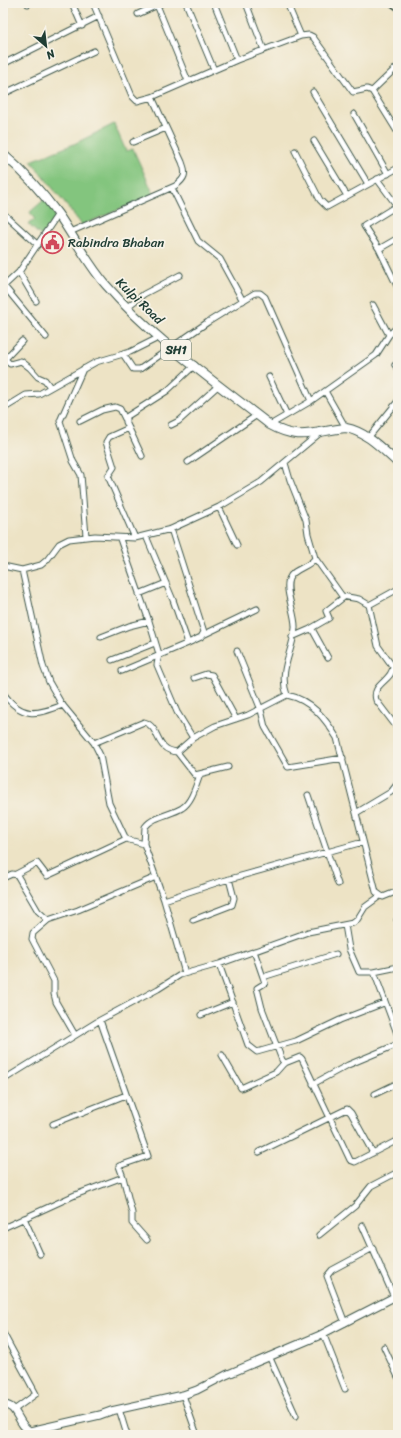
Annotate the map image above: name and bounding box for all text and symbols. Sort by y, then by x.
north arrow [26,26,66,66]
text: N [42,44,59,65]
public building icon: Rabindra Bhaban [40,229,66,255]
place label: Rabindra Bhaban [68,231,164,254]
street label: Kulpi Road [110,272,170,331]
road number: SH1 [161,340,191,360]

